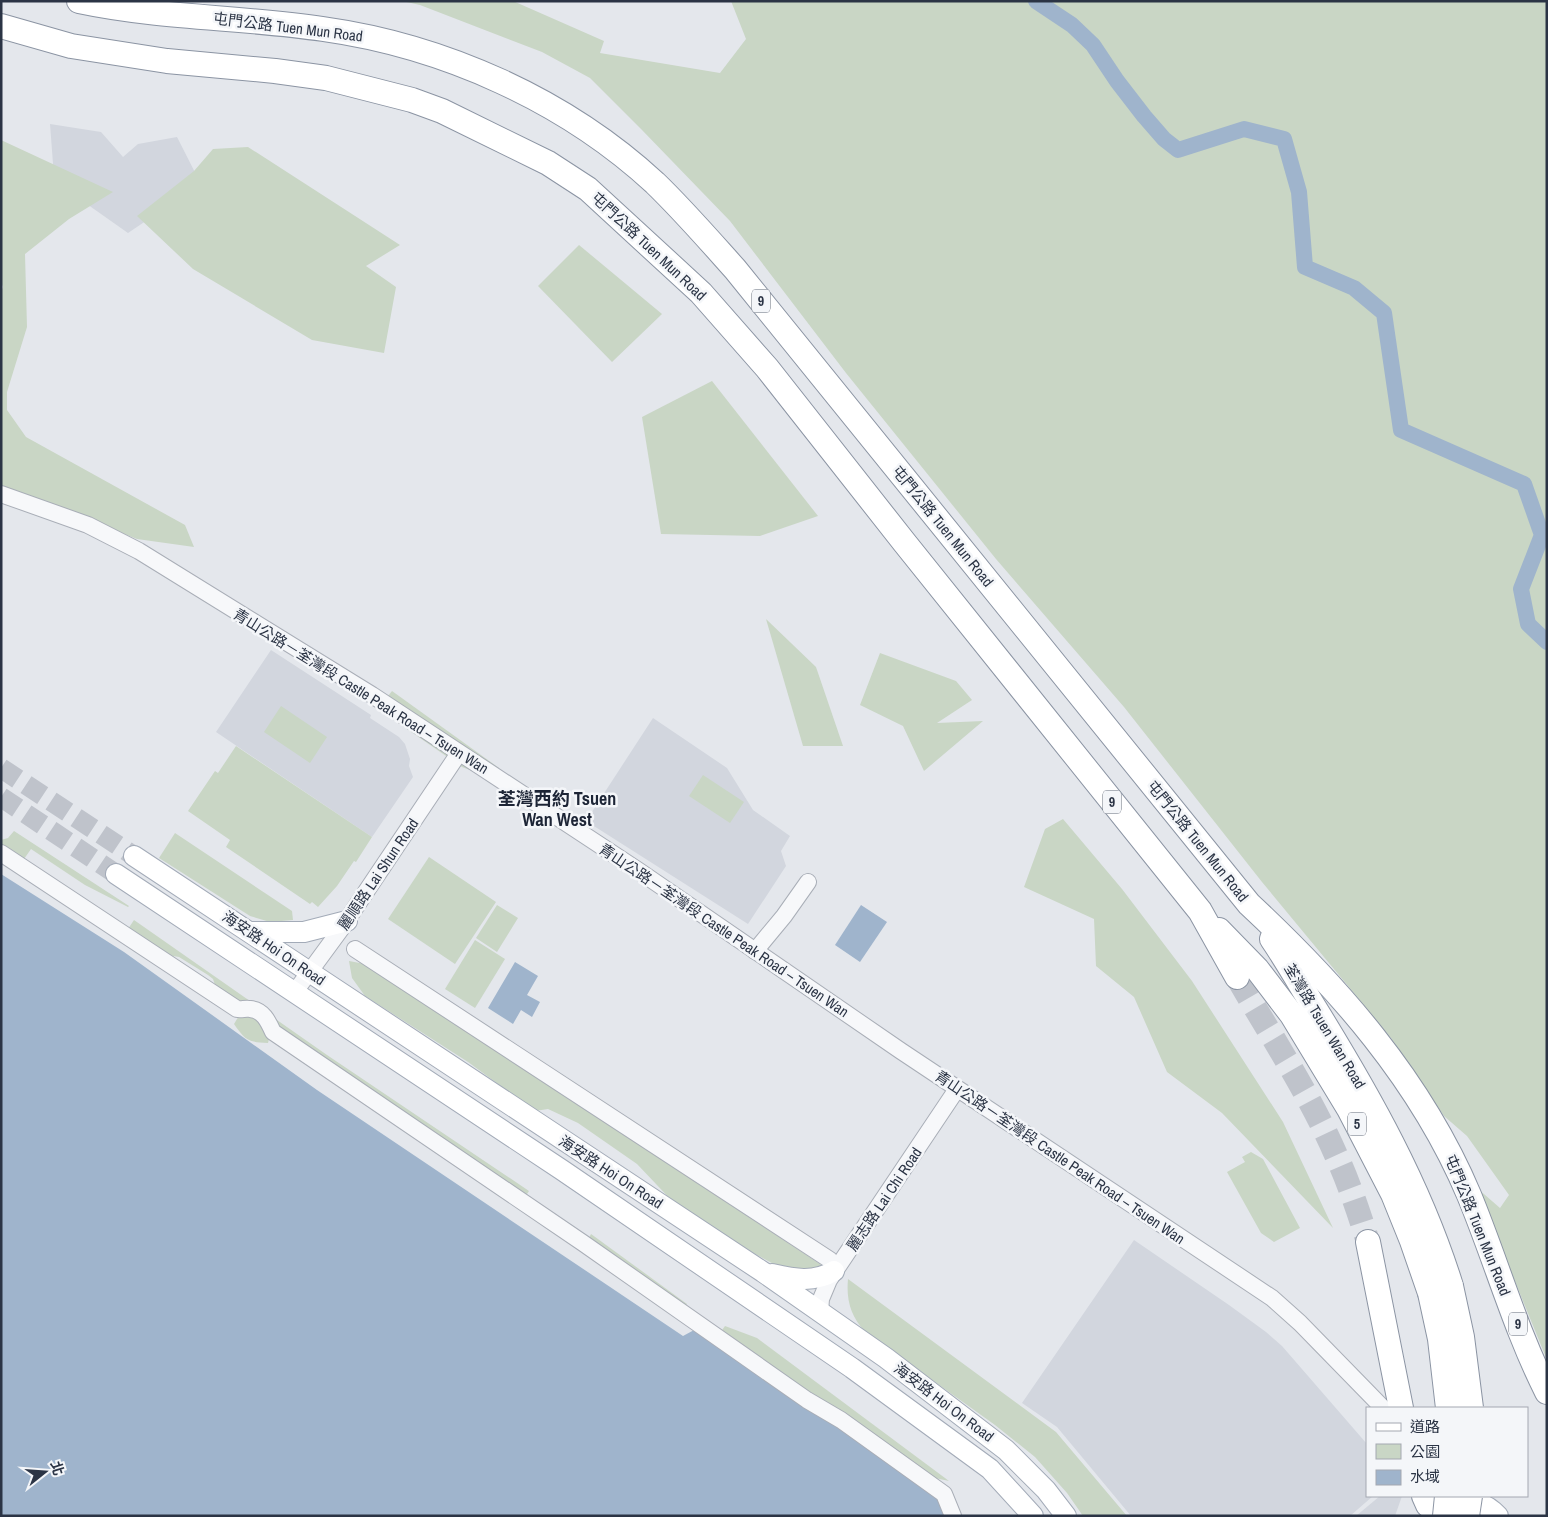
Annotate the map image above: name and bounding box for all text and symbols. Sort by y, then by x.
street label: 屯門公路 Tuen Mun Road [212,7,364,47]
street label: 屯門公路 Tuen Mun Road [587,187,711,305]
road number: 9 [752,290,770,312]
street label: 屯門公路 Tuen Mun Road [887,461,999,591]
street label: 青山公路－荃灣段 Castle Peak Road – Tsuen Wan [229,603,493,779]
street label: 屯門公路 Tuen Mun Road [1142,776,1254,906]
district label: 荃灣西約 Tsuen Wan West [498,786,616,832]
road number: 9 [1103,790,1121,814]
street label: 麗順路 Lai Shun Road [333,814,423,934]
street label: 青山公路－荃灣段 Castle Peak Road – Tsuen Wan [595,838,853,1022]
street label: 海安路 Hoi On Road [218,906,330,990]
street label: 荃灣路 Tsuen Wan Road [1279,959,1371,1093]
street label: 青山公路－荃灣段 Castle Peak Road – Tsuen Wan [931,1065,1189,1249]
road number: 5 [1348,1112,1366,1136]
street label: 海安路 Hoi On Road [555,1130,667,1214]
street label: 麗志路 Lai Chi Road [841,1143,927,1255]
street label: 屯門公路 Tuen Mun Road [1440,1151,1516,1299]
road number: 9 [1509,1312,1527,1336]
street label: 海安路 Hoi On Road [890,1357,998,1447]
legend [1366,1407,1528,1497]
text: 道路 [1410,1416,1440,1437]
text: 公園 [1410,1441,1440,1462]
north arrow [20,1447,70,1497]
text: 北 [47,1459,68,1478]
text: 水域 [1410,1466,1440,1487]

